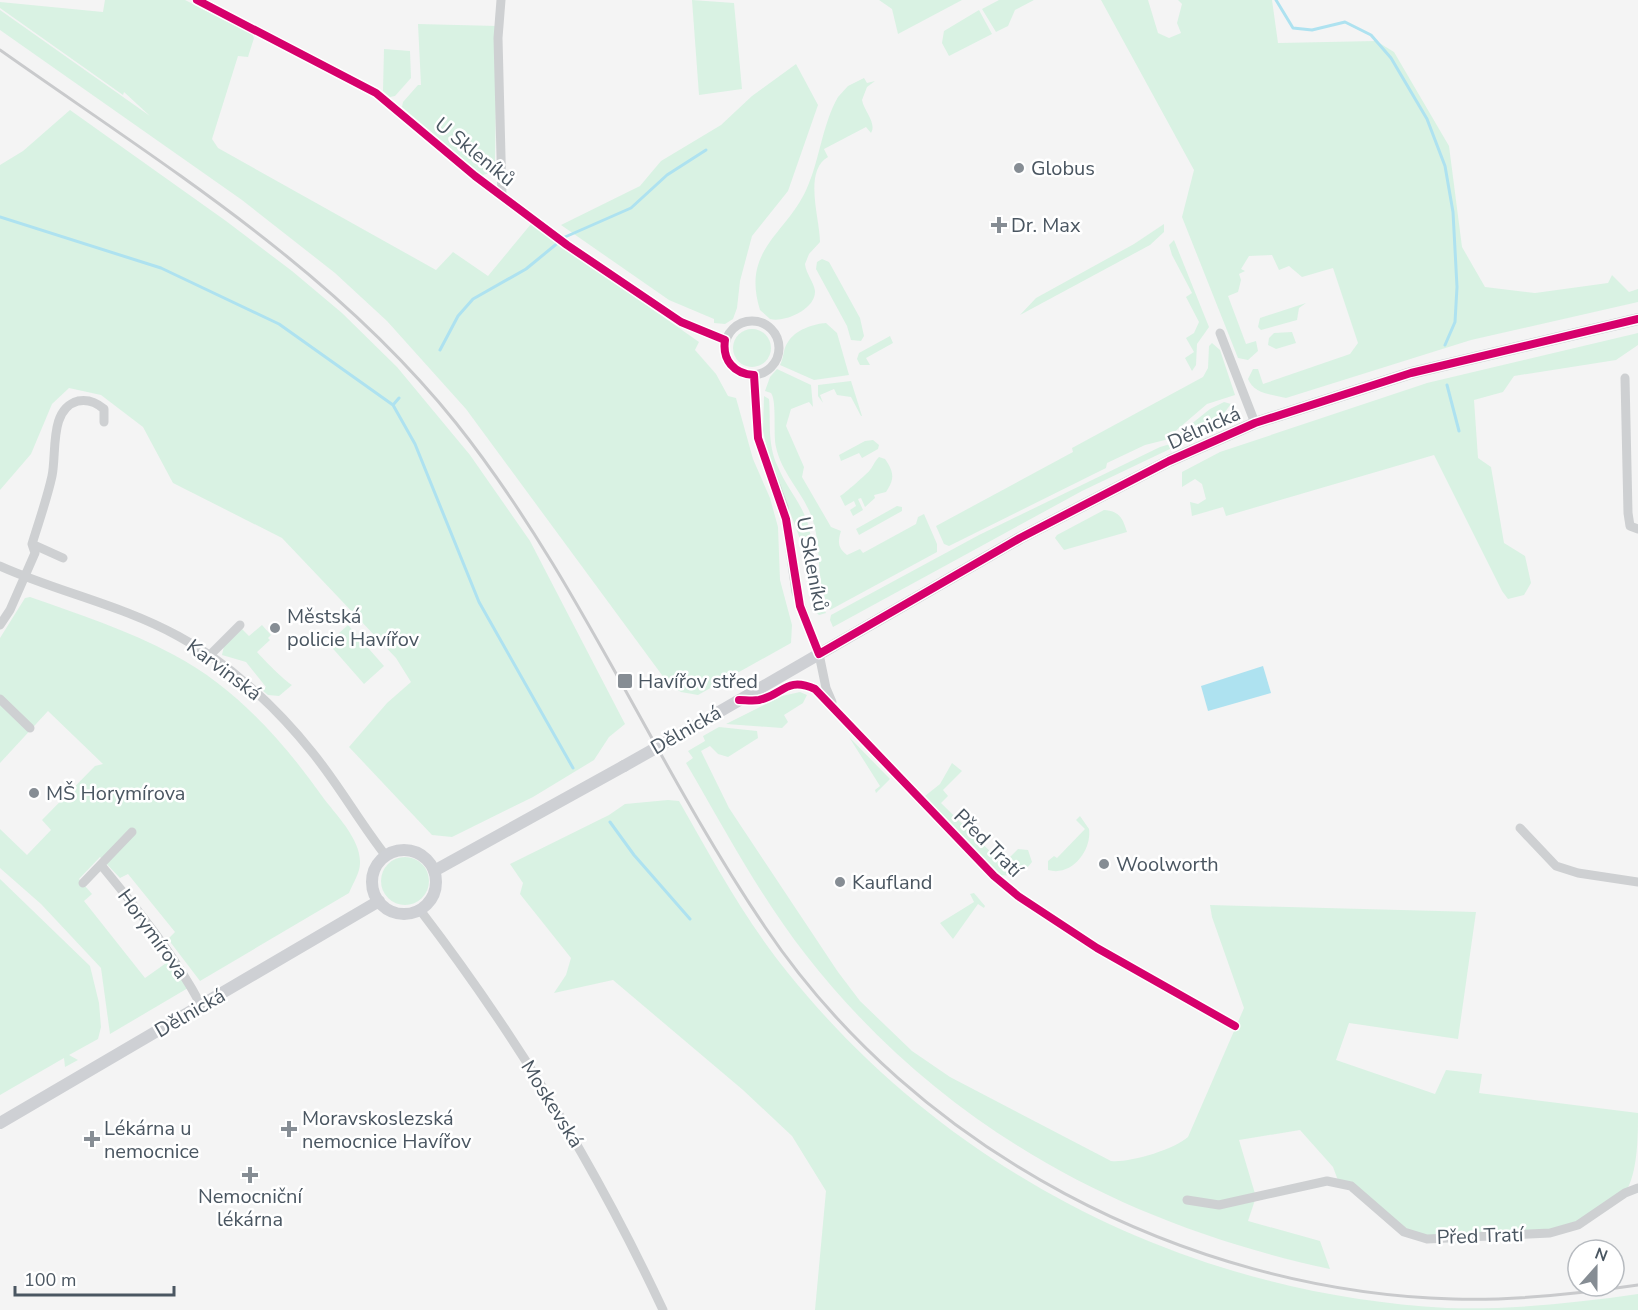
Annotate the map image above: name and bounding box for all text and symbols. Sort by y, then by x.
street label: U Skleníků [429,111,521,193]
place label: Globus [1031,155,1095,182]
marker: Globus [1012,161,1026,175]
place label: Dr. Max [1011,212,1081,239]
marker: Dr. Max [992,218,1006,232]
street label: Dělnická [1163,400,1245,456]
street label: U Skleníků [790,514,834,614]
place label: Městská policie Havířov [287,603,420,653]
marker: Městská policie Havířov [268,621,282,635]
street label: Karvinská [181,633,267,707]
place label: Havířov střed [638,668,758,695]
marker: Havířov střed [616,672,634,690]
street label: Dělnická [646,699,726,761]
place label: MŠ Horymírova [46,780,185,807]
marker: MŠ Horymírova [27,786,41,800]
street label: Před Tratí [948,803,1029,884]
place label: Woolworth [1116,851,1219,878]
marker: Woolworth [1097,857,1111,871]
place label: Kaufland [852,869,933,896]
marker: Kaufland [833,875,847,889]
street label: Horymírova [111,884,195,984]
street label: Dělnická [150,982,230,1044]
street label: Moskevská [514,1055,590,1153]
place label: Moravskoslezská nemocnice Havířov [302,1105,472,1155]
place label: Lékárna u nemocnice [104,1115,199,1165]
marker: Moravskoslezská nemocnice Havířov [280,1120,298,1138]
marker: Lékárna u nemocnice [85,1132,99,1146]
marker: Nemocniční lékárna [243,1168,257,1182]
place label: Nemocniční lékárna [198,1183,303,1233]
street label: Před Tratí [1436,1221,1525,1251]
north arrow [1566,1238,1626,1298]
text: N [1591,1243,1611,1267]
scale bar [15,1259,174,1297]
text: 100 m [24,1268,76,1292]

